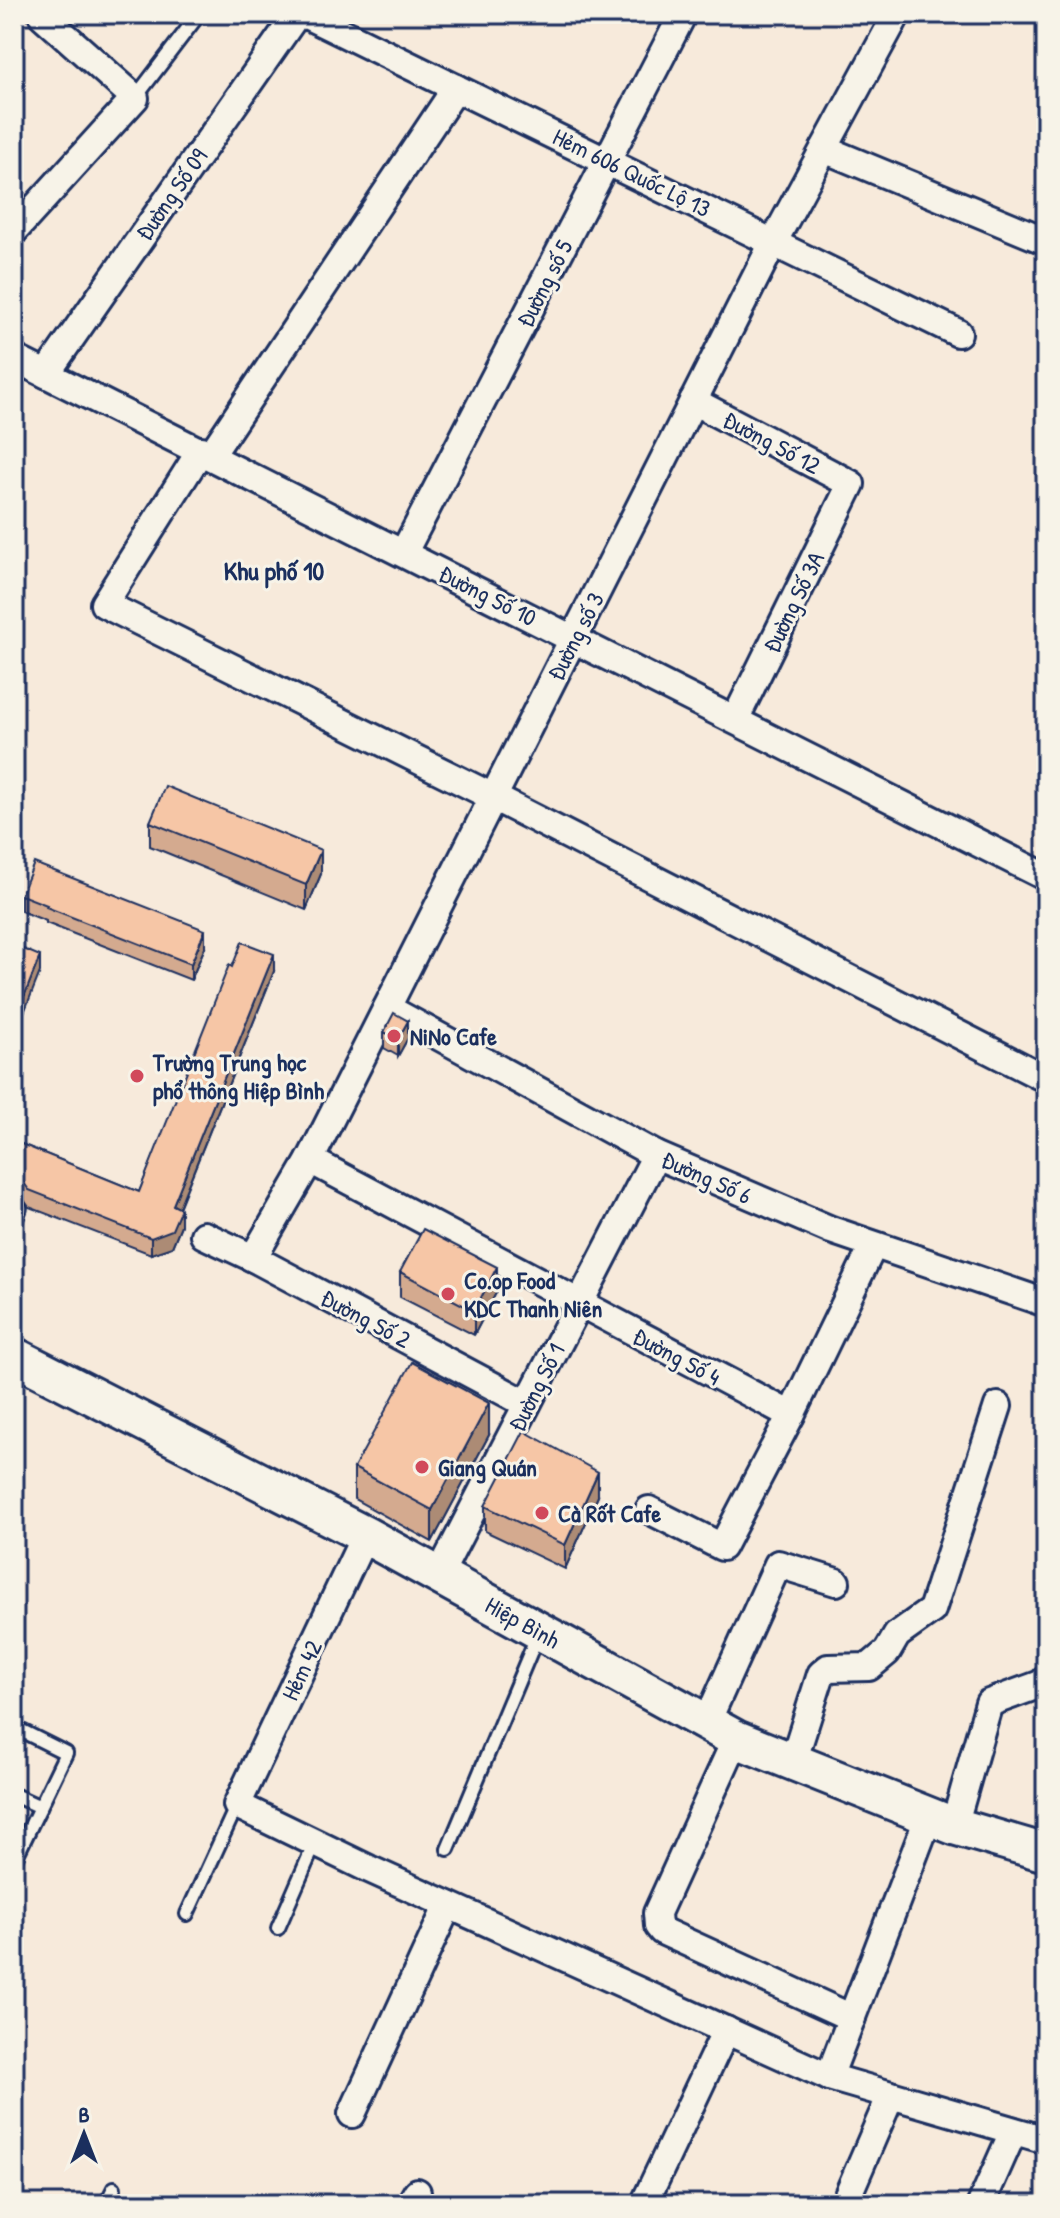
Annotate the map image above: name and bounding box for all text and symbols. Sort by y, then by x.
street label: Hẻm 606 Quốc Lộ 13 [548,120,716,224]
street label: Đường Số 09 [128,142,214,246]
street label: Đường số 5 [508,234,580,332]
street label: Đường Số 12 [718,403,826,481]
street label: Đường Số 3A [755,546,831,658]
district label: Khu phố 10 [224,553,325,589]
street label: Đường Số 10 [434,557,542,633]
street label: Đường số 3 [539,587,611,685]
place label: NiNo Cafe [410,1020,497,1052]
marker: NiNo Cafe [385,1027,403,1045]
place label: Trường Trung học phổ thông Hiệp Bình [152,1046,324,1107]
marker: Trường Trung học phổ thông Hiệp Bình [128,1067,146,1085]
street label: Đường Số 6 [657,1143,757,1211]
place label: Co.op Food KDC Thanh Niên [464,1264,602,1324]
street label: Đường Số 2 [316,1281,416,1355]
marker: Co.op Food KDC Thanh Niên [439,1285,457,1303]
street label: Đường Số 4 [628,1320,726,1392]
street label: Đường Số 1 [500,1338,572,1436]
place label: Giang Quán [438,1451,537,1484]
marker: Giang Quán [413,1458,431,1476]
place label: Cà Rốt Cafe [558,1497,662,1529]
marker: Cà Rốt Cafe [533,1504,551,1522]
street label: Hiệp Bình [480,1589,566,1655]
street label: Hẻm 42 [273,1635,329,1705]
north arrow [44,2094,124,2174]
text: B [78,2099,90,2129]

